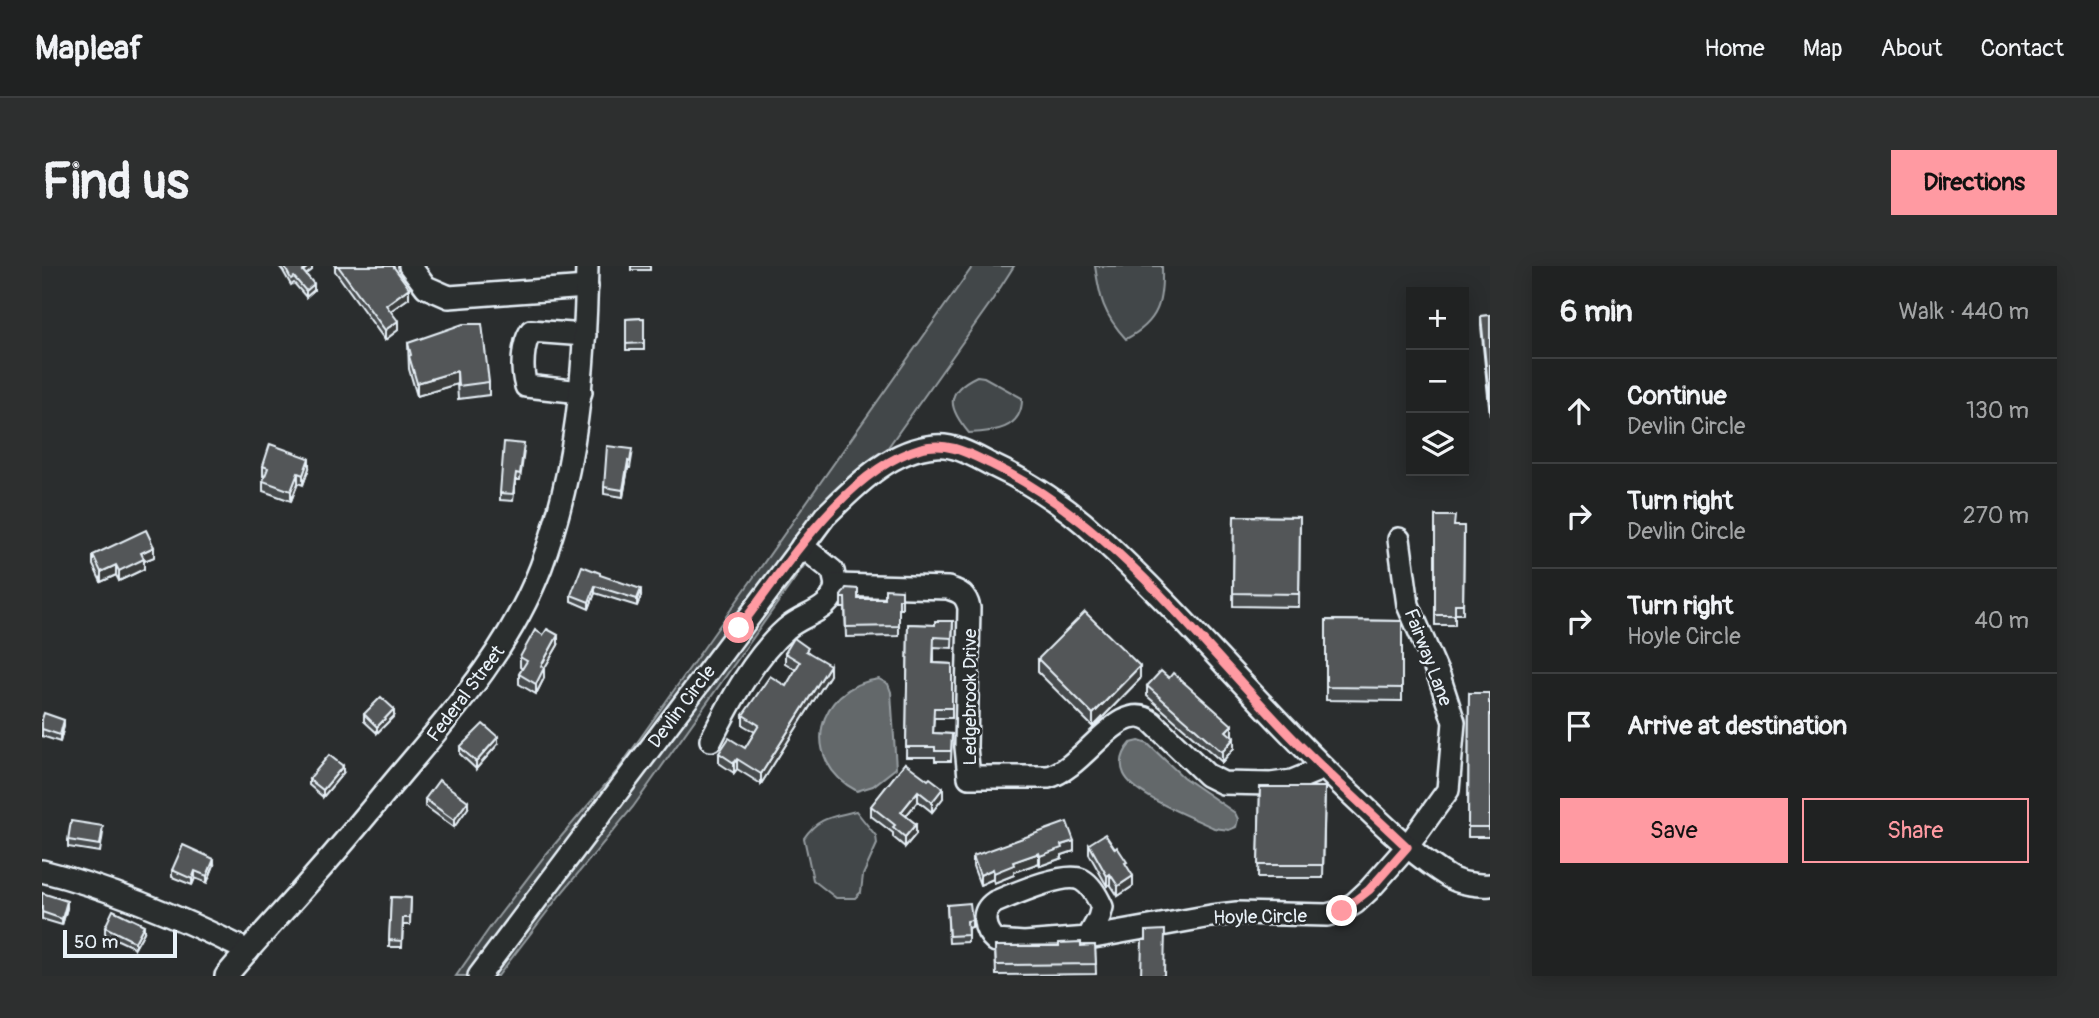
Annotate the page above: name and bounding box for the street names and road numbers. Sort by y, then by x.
street label: Fairway Lane [1399,605,1458,710]
street label: Ledgebrook Drive [958,628,982,765]
street label: Federal Street [422,640,510,747]
street label: Devlin Circle [643,660,721,753]
street label: Hoyle Circle [1213,904,1308,930]

